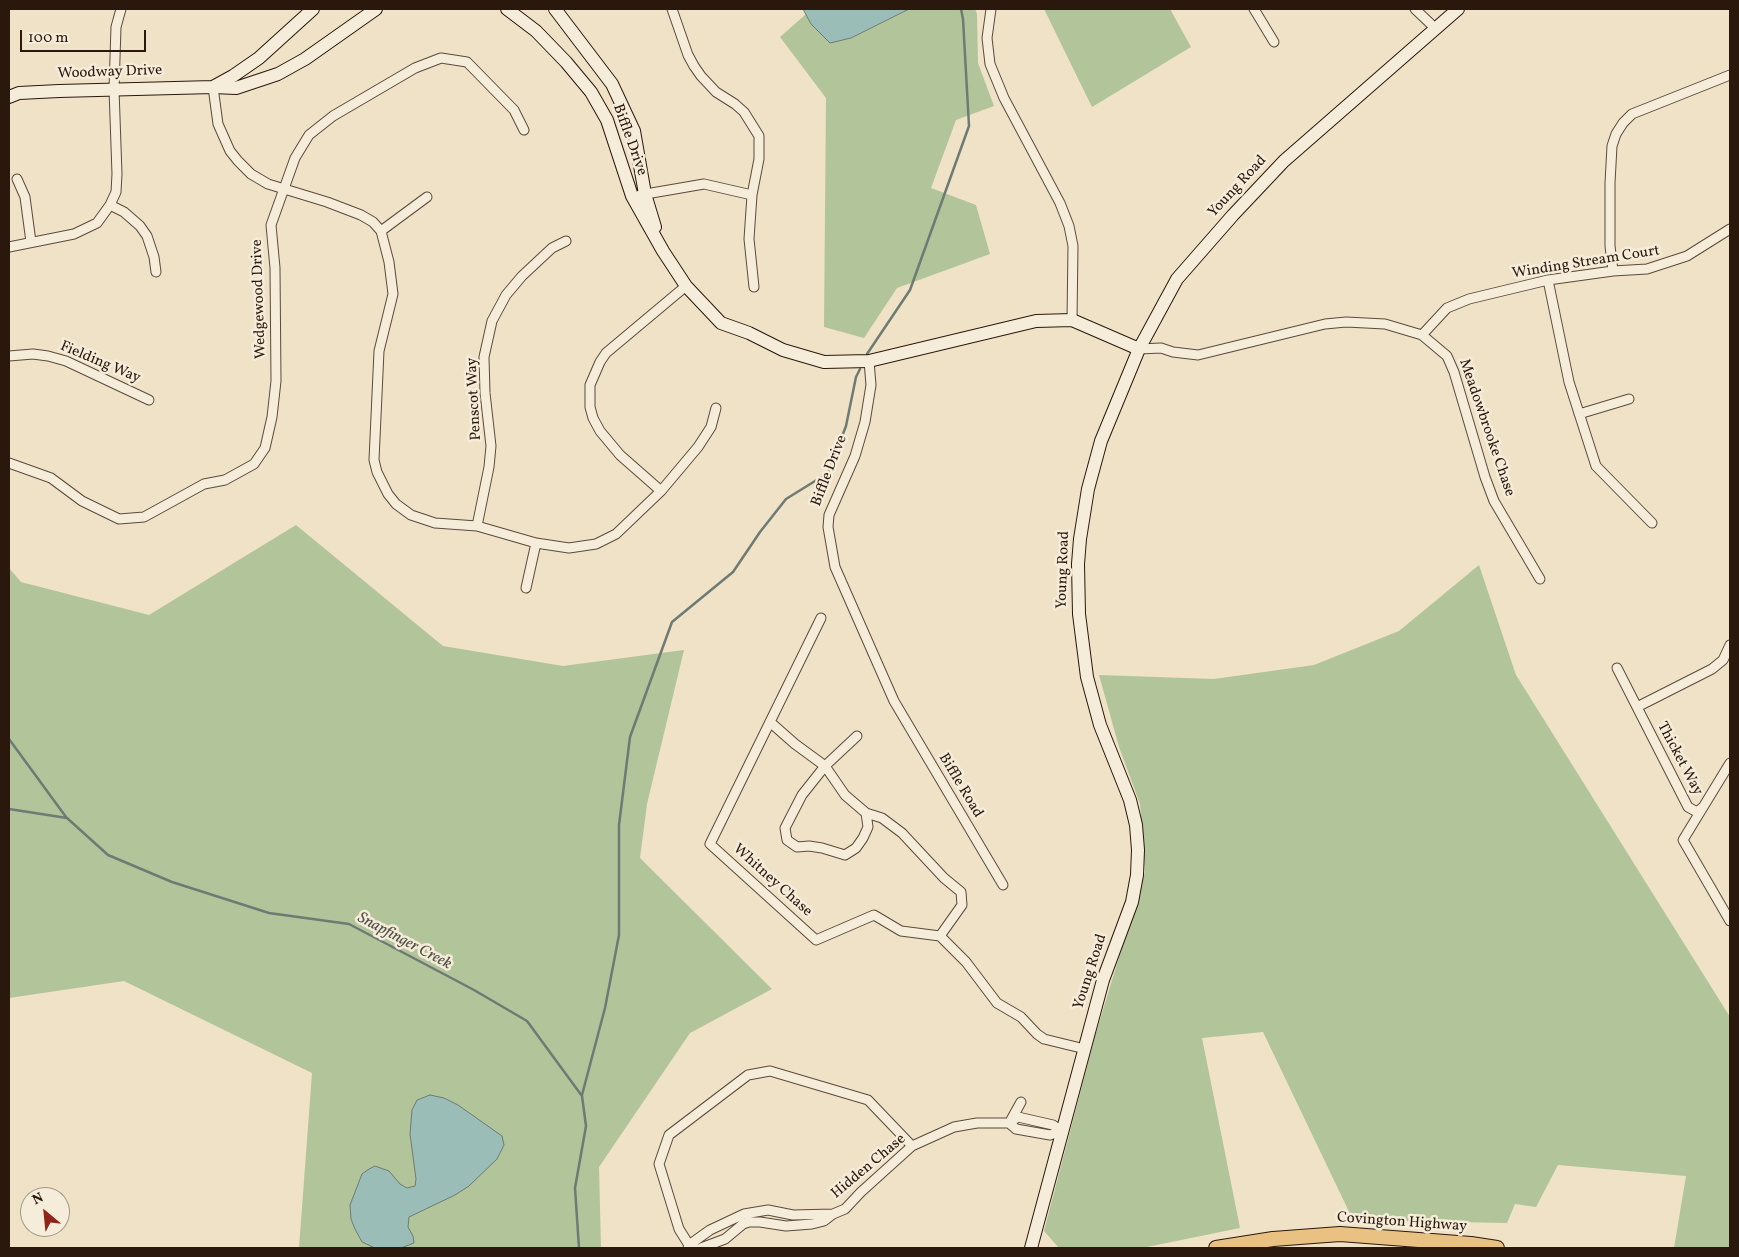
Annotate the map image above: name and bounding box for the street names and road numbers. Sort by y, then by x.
street label: Woodway Drive [57,62,163,84]
street label: Biffle Drive [608,102,650,178]
street label: Young Road [1205,152,1271,222]
street label: Wedgewood Drive [249,239,271,359]
street label: Winding Stream Court [1511,242,1661,284]
street label: Fielding Way [57,338,143,388]
street label: Penscot Way [464,357,486,441]
street label: Meadowbrooke Chase [1454,357,1518,499]
street label: Biffle Drive [808,433,852,509]
street label: Young Road [1054,531,1074,609]
street label: Thicket Way [1652,719,1706,799]
street label: Biffle Road [934,750,986,822]
street label: Whitney Chase [729,841,815,921]
street label: Young Road [1070,932,1112,1012]
street label: Hidden Chase [828,1131,910,1203]
street label: Covington Highway [1336,1209,1468,1237]

